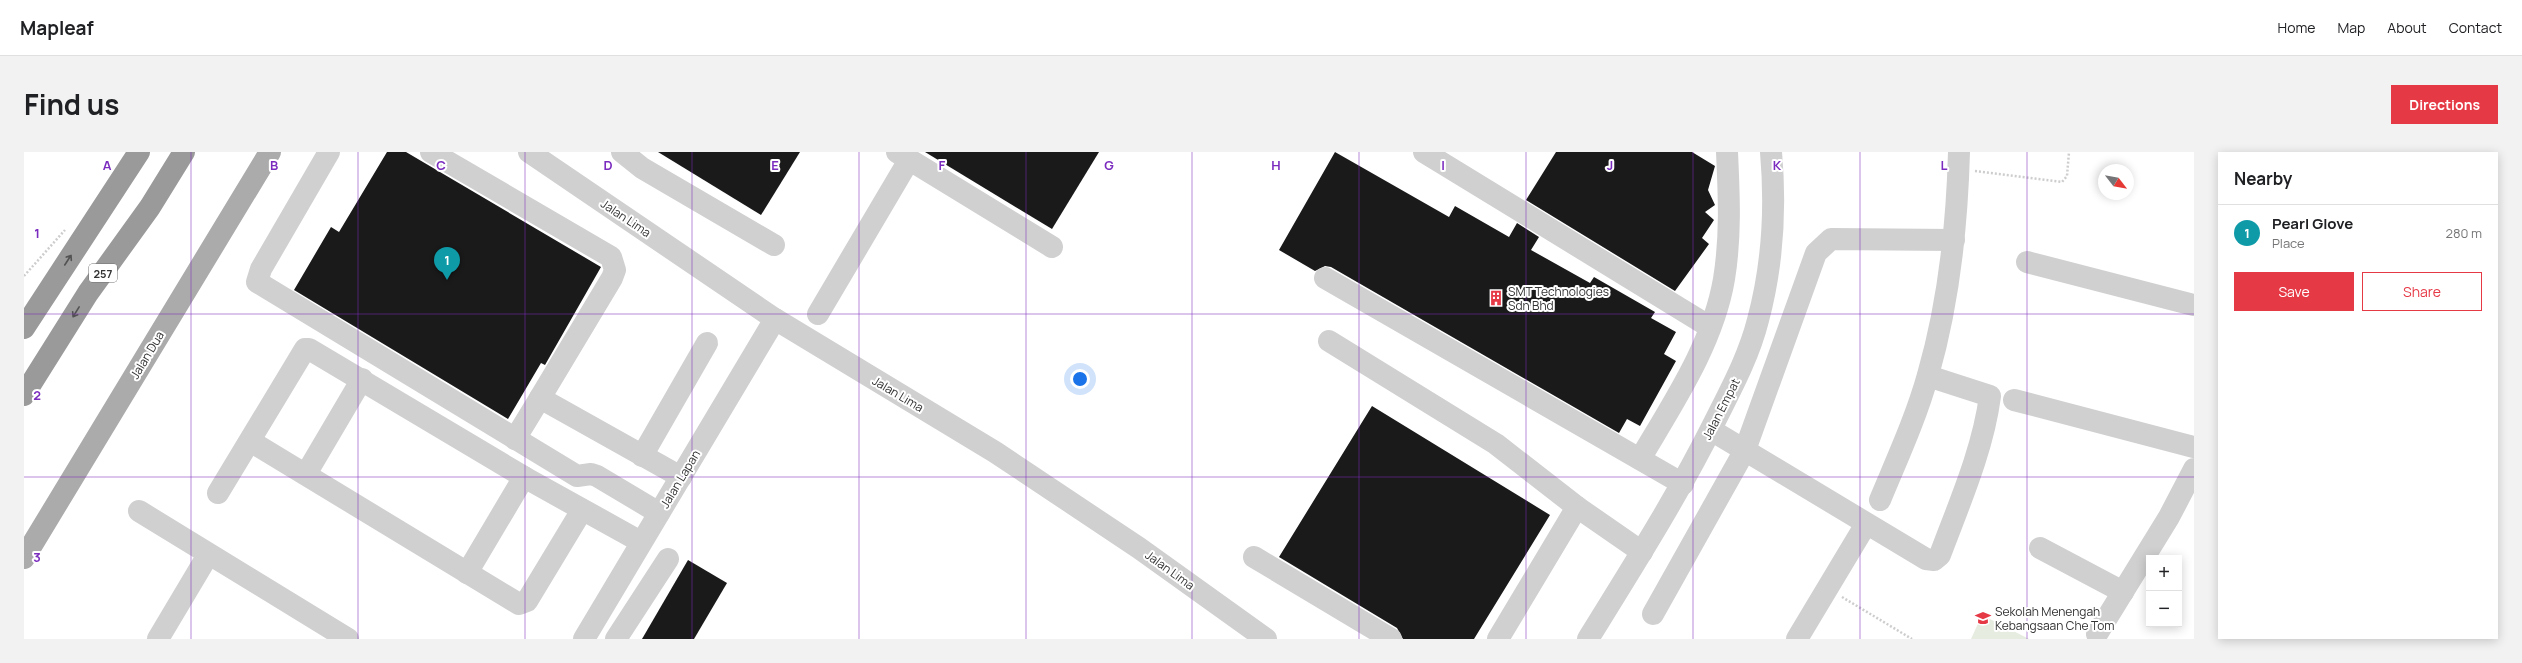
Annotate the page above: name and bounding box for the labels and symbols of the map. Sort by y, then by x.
text: A [103,156,112,174]
text: B [270,156,278,174]
text: C [436,156,446,174]
text: D [603,156,613,174]
text: E [771,156,779,174]
text: F [939,156,946,174]
text: G [1104,156,1114,174]
text: H [1271,156,1281,174]
text: I [1441,156,1445,174]
text: J [1607,156,1613,174]
text: K [1773,156,1782,174]
text: L [1941,156,1948,174]
north arrow [2098,164,2134,200]
street label: Jalan Lima [598,195,654,241]
text: 1 [34,224,40,242]
pin: 1 [434,247,460,280]
one-way arrow [65,254,73,266]
road number: 257 [89,264,117,282]
place label: SMT Technologies Sdn Bhd [1508,283,1609,314]
building icon: SMT Technologies Sdn Bhd [1487,289,1505,307]
one-way arrow [72,306,80,318]
street label: Jalan Dua [126,328,168,382]
your location [1070,369,1090,389]
street label: Jalan Lima [869,372,927,416]
street label: Jalan Empat [1698,375,1744,443]
text: 2 [33,386,41,404]
street label: Jalan Lapan [656,447,704,511]
street label: Jalan Lima [1142,546,1198,594]
text: 3 [33,548,41,566]
place label: Sekolah Menengah Kebangsaan Che Tom [1995,603,2114,634]
school or university icon: Sekolah Menengah Kebangsaan Che Tom [1974,609,1992,627]

